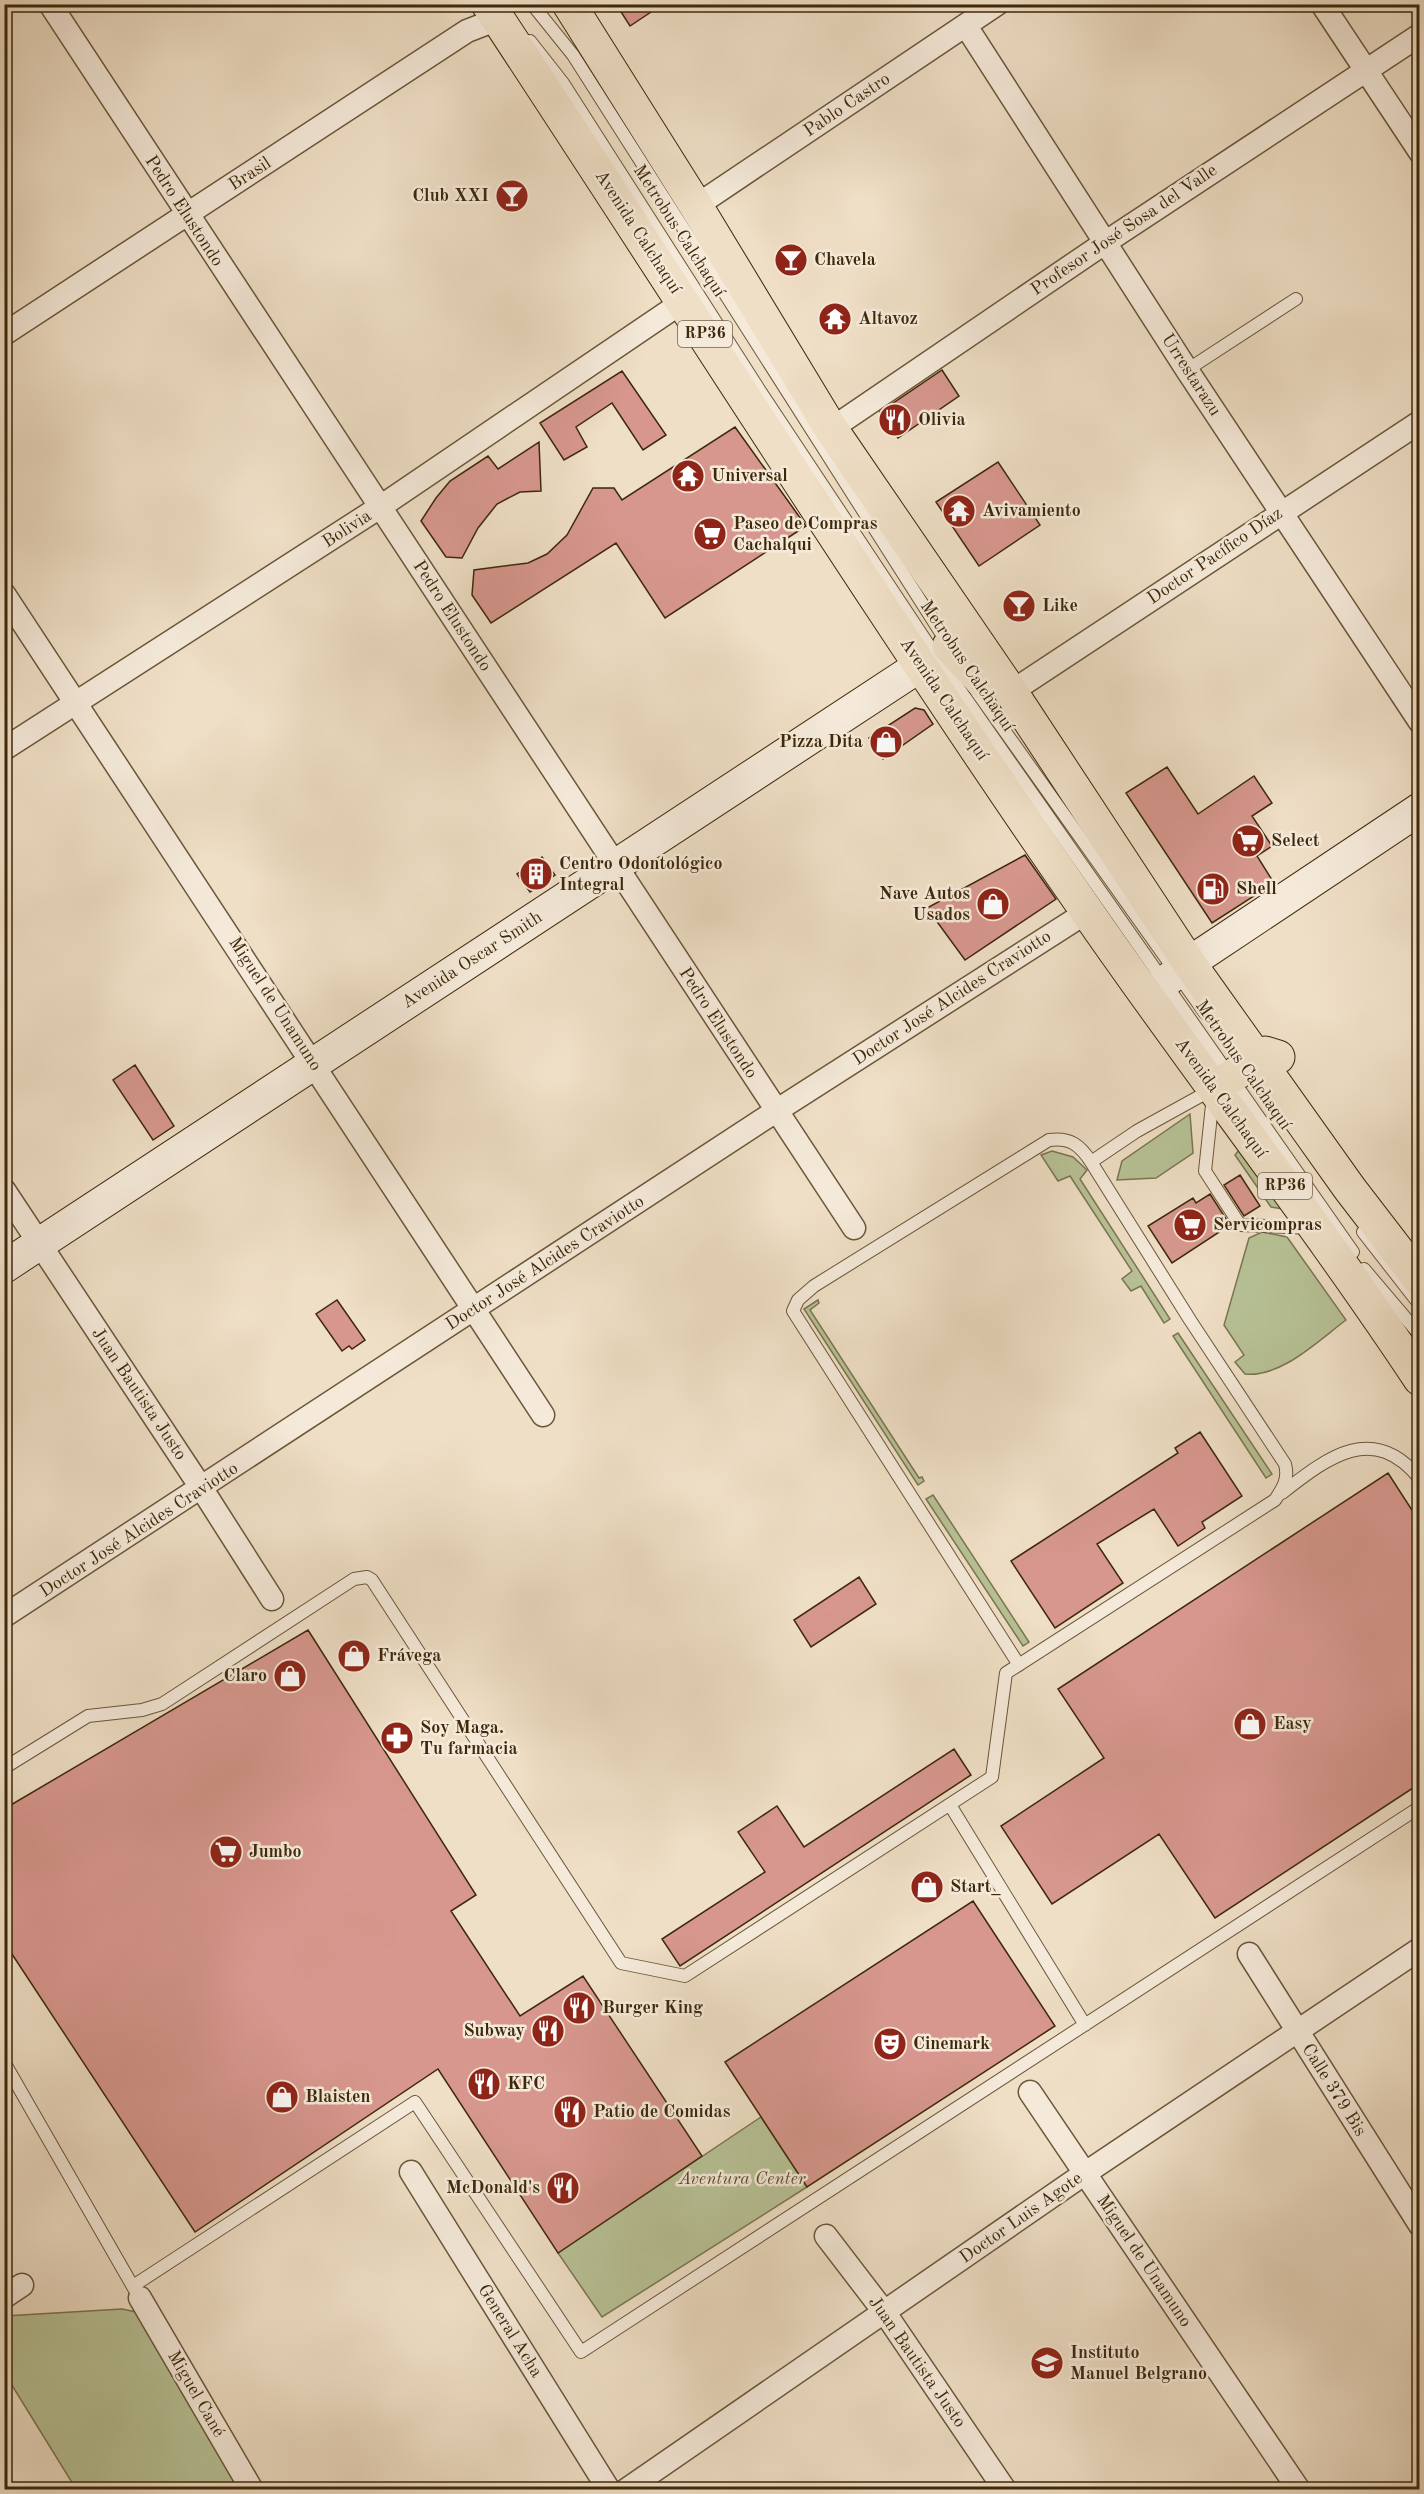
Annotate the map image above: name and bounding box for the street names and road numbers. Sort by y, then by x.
street label: Pablo Castro [801,70,893,140]
street label: Pedro Elustondo [142,152,227,270]
street label: Brasil [226,154,274,194]
street label: Profesor José Sosa del Valle [1028,161,1220,299]
street label: Metrobus Calchaquí [630,162,728,300]
street label: Avenida Calchaquí [591,167,685,297]
road number: RP36 [678,321,732,347]
street label: Urrestarazu [1158,331,1224,420]
street label: Doctor Pacífico Díaz [1144,504,1286,608]
street label: Bolivia [319,507,375,551]
street label: Pedro Elustondo [410,557,495,675]
street label: Metrobus Calchaquí [917,597,1017,735]
street label: Avenida Calchaquí [896,635,992,764]
street label: Avenida Oscar Smith [399,908,546,1012]
street label: Doctor José Alcides Craviotto [850,927,1055,1069]
street label: Miguel de Unamuno [225,934,325,1074]
street label: Pedro Elustondo [676,964,761,1082]
street label: Metrobus Calchaquí [1192,997,1294,1133]
street label: Avenida Calchaquí [1172,1035,1270,1161]
road number: RP36 [1258,1173,1312,1199]
street label: Doctor José Alcides Craviotto [443,1192,648,1334]
street label: Juan Bautista Justo [88,1325,190,1464]
street label: Doctor José Alcides Craviotto [37,1459,242,1601]
street label: Calle 379 Bis [1298,2041,1370,2140]
street label: Doctor Luis Agote [957,2169,1085,2267]
street label: Miguel de Unamuno [1093,2192,1195,2330]
street label: General Acha [474,2281,546,2381]
street label: Juan Bautista Justo [865,2293,969,2431]
street label: Miguel Cané [164,2348,228,2440]

